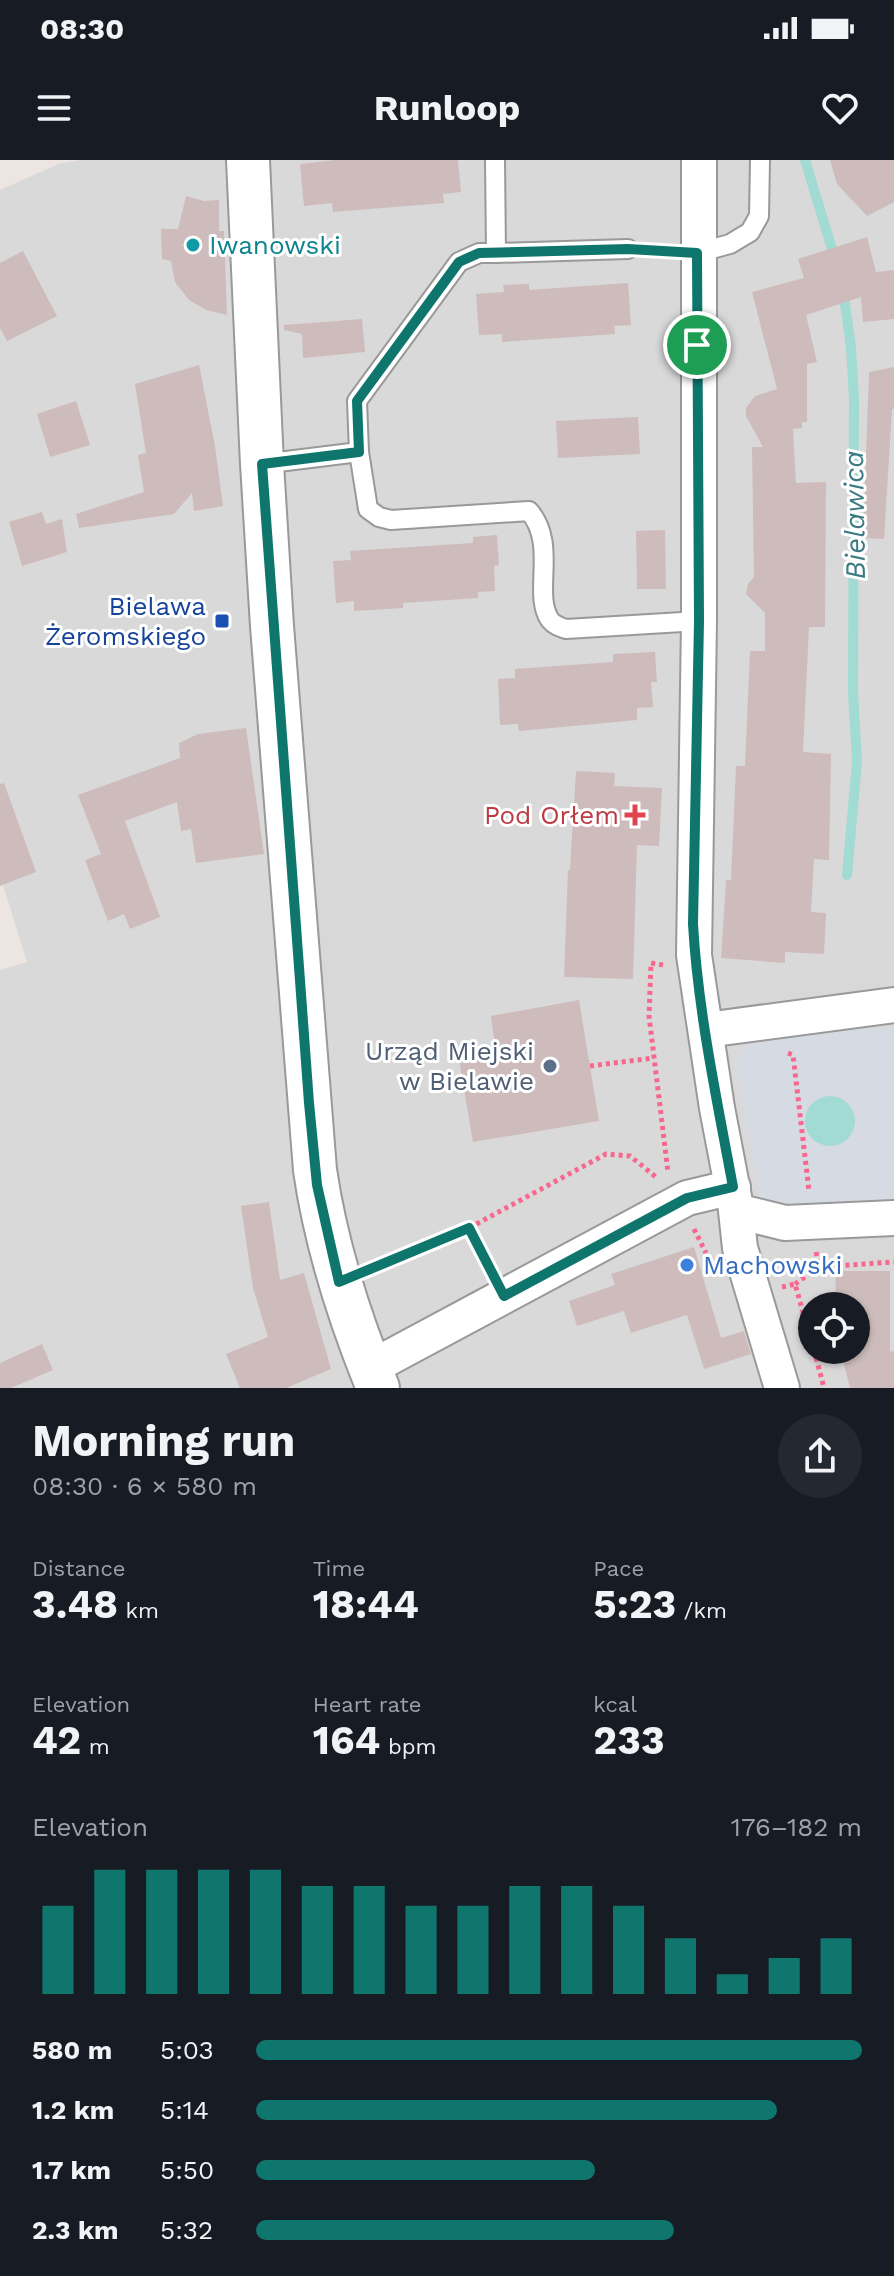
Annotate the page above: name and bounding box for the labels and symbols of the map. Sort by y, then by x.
place label: Iwanowski [209,230,341,260]
marker: Iwanowski [184,236,202,254]
pin [663,311,731,379]
water label: Bielawica [837,450,872,580]
place label: Bielawa Żeromskiego [45,591,206,651]
marker: Bielawa Żeromskiego [213,612,231,630]
place label: Pod Orłem [484,800,619,830]
marker: Pod Orłem [626,806,644,824]
place label: Urząd Miejski w Bielawie [365,1036,534,1096]
marker: Urząd Miejski w Bielawie [541,1057,559,1075]
place label: Machowski [703,1250,842,1280]
marker: Machowski [678,1256,696,1274]

